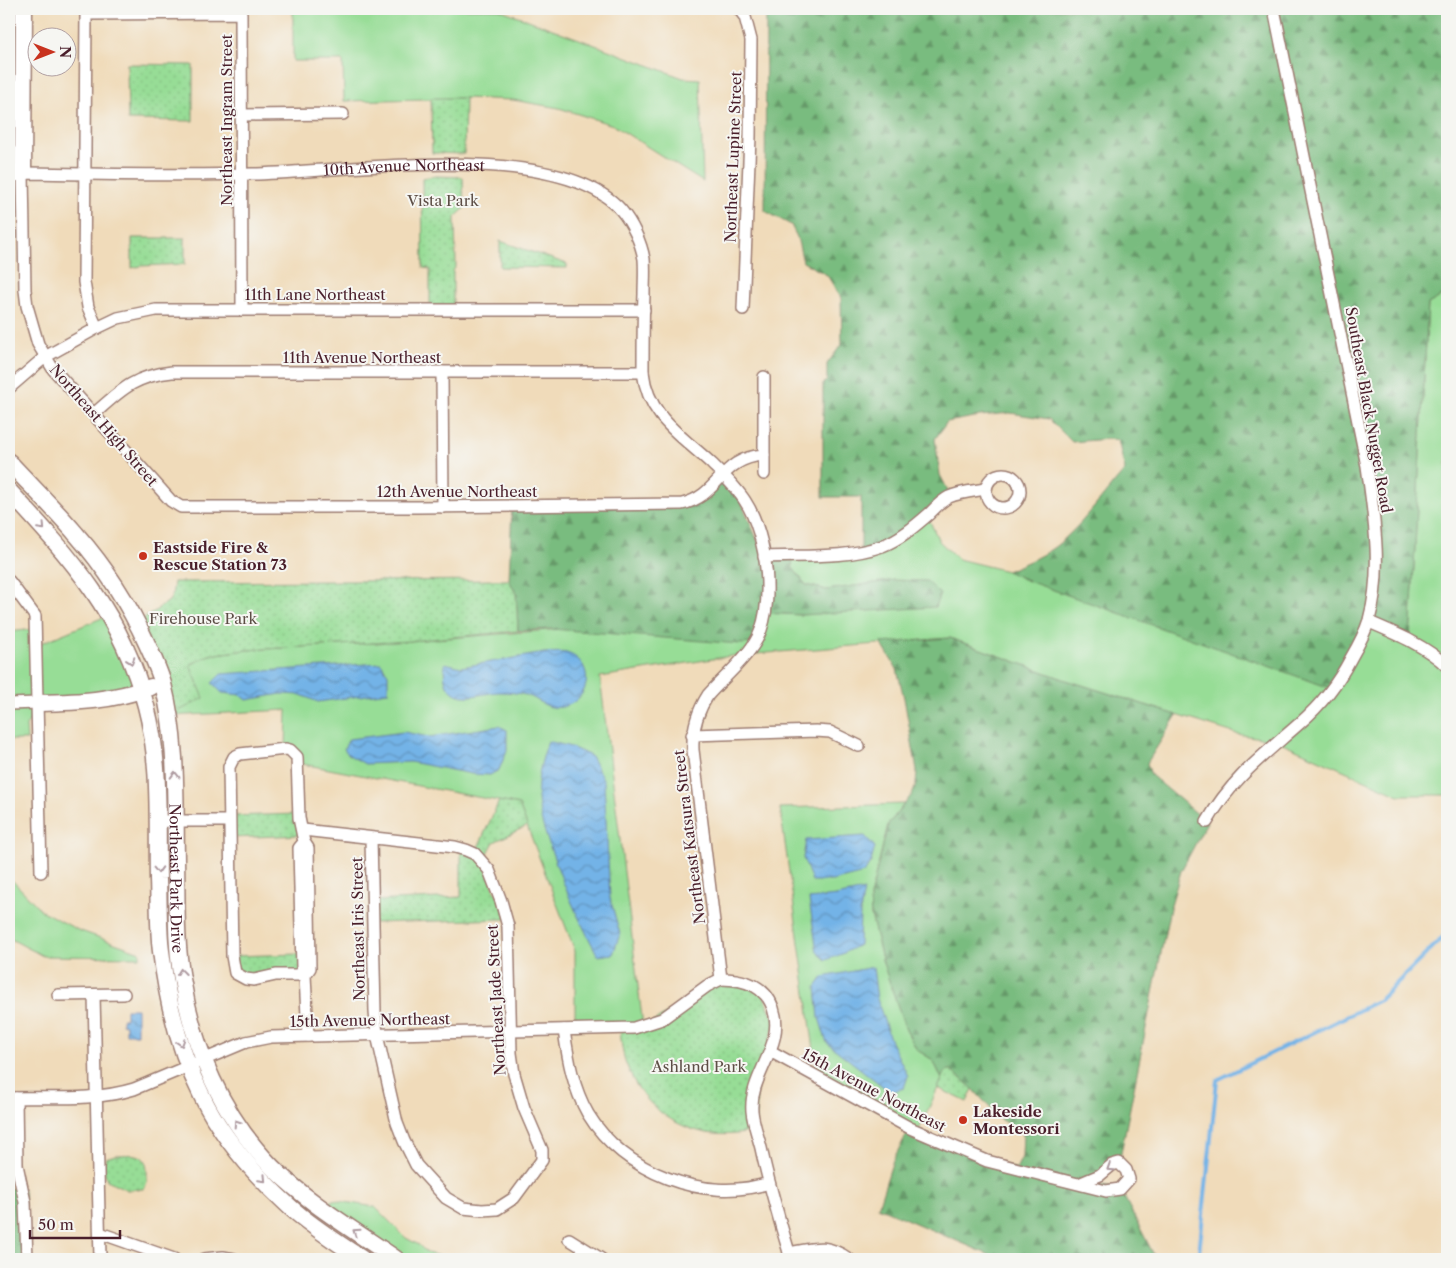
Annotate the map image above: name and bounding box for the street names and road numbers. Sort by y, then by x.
street label: Northeast Ingram Street [217,33,236,206]
street label: Northeast Lupine Street [721,70,746,243]
street label: 10th Avenue Northeast [323,155,486,179]
street label: 11th Lane Northeast [244,285,386,304]
street label: Southeast Black Nugget Road [1342,305,1396,515]
street label: 11th Avenue Northeast [283,348,442,367]
street label: Northeast High Street [46,360,163,490]
street label: 12th Avenue Northeast [377,482,538,501]
street label: Northeast Katsura Street [669,748,709,925]
street label: Northeast Park Drive [166,803,188,954]
street label: Northeast Iris Street [347,856,369,1001]
street label: Northeast Jade Street [483,923,509,1076]
street label: 15th Avenue Northeast [290,1009,451,1031]
street label: 15th Avenue Northeast [799,1044,950,1136]

